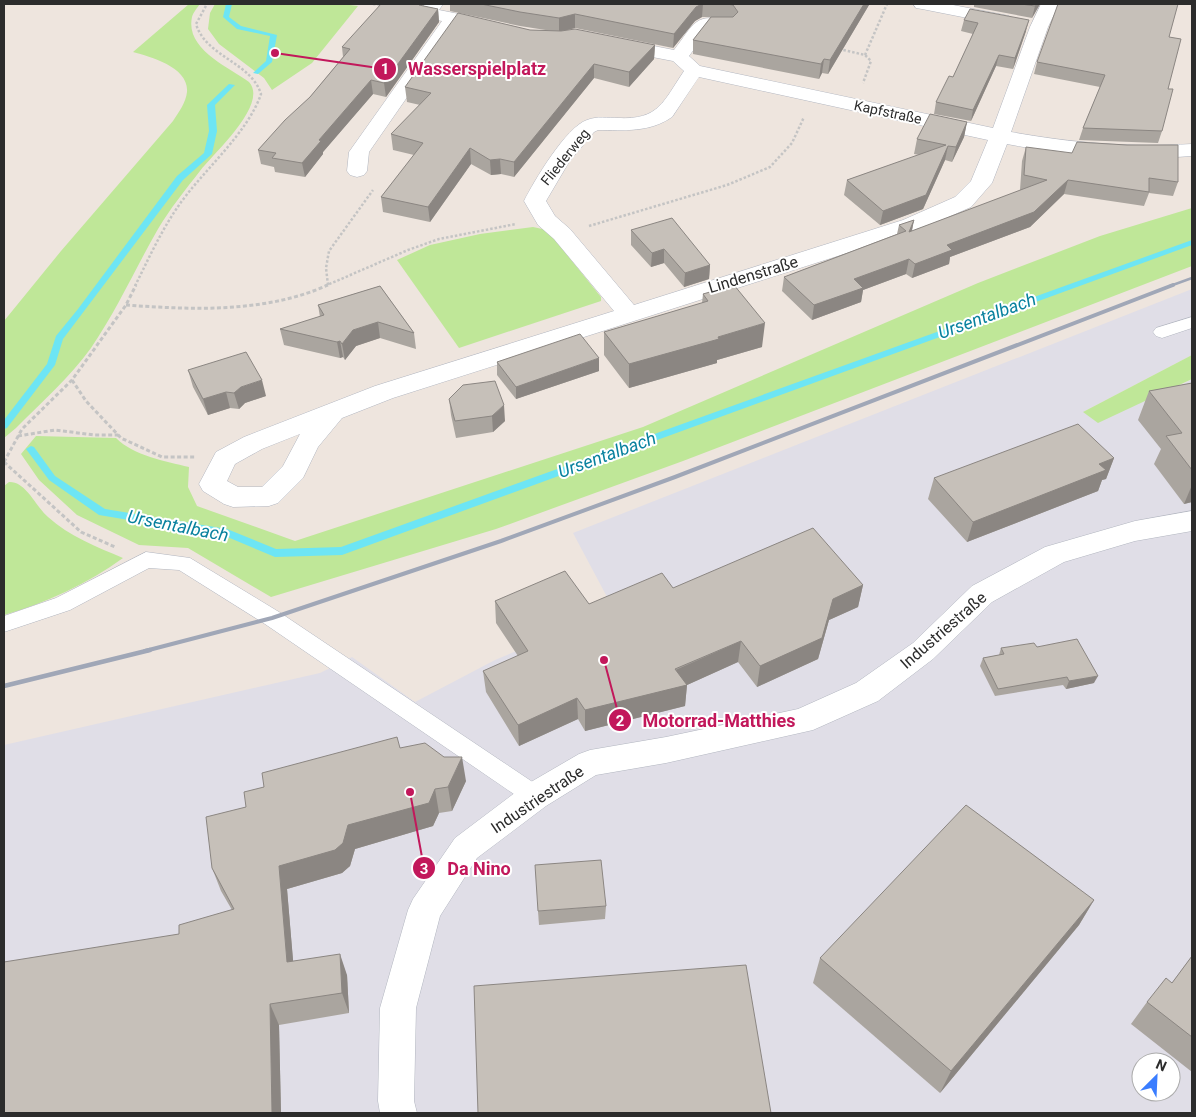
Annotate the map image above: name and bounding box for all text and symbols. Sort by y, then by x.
callout: Wasserspielplatz [373,52,556,85]
text: Wasserspielplatz [408,58,546,79]
text: 1 [381,60,389,78]
street label: Kapfstraße [853,97,923,127]
street label: Fliederweg [537,126,593,188]
street label: Lindenstraße [706,252,800,297]
water label: Ursentalbach [935,288,1039,343]
water label: Ursentalbach [555,427,659,482]
water label: Ursentalbach [126,505,230,546]
street label: Industriestraße [896,588,990,673]
callout: Motorrad-Matthies [608,704,806,737]
text: Motorrad-Matthies [642,710,796,731]
text: 2 [616,712,625,730]
street label: Industriestraße [487,761,587,837]
callout: Da Nino [412,852,520,885]
text: Da Nino [447,858,511,879]
text: 3 [420,860,428,878]
north arrow [1131,1052,1181,1102]
text: N [1154,1056,1169,1074]

